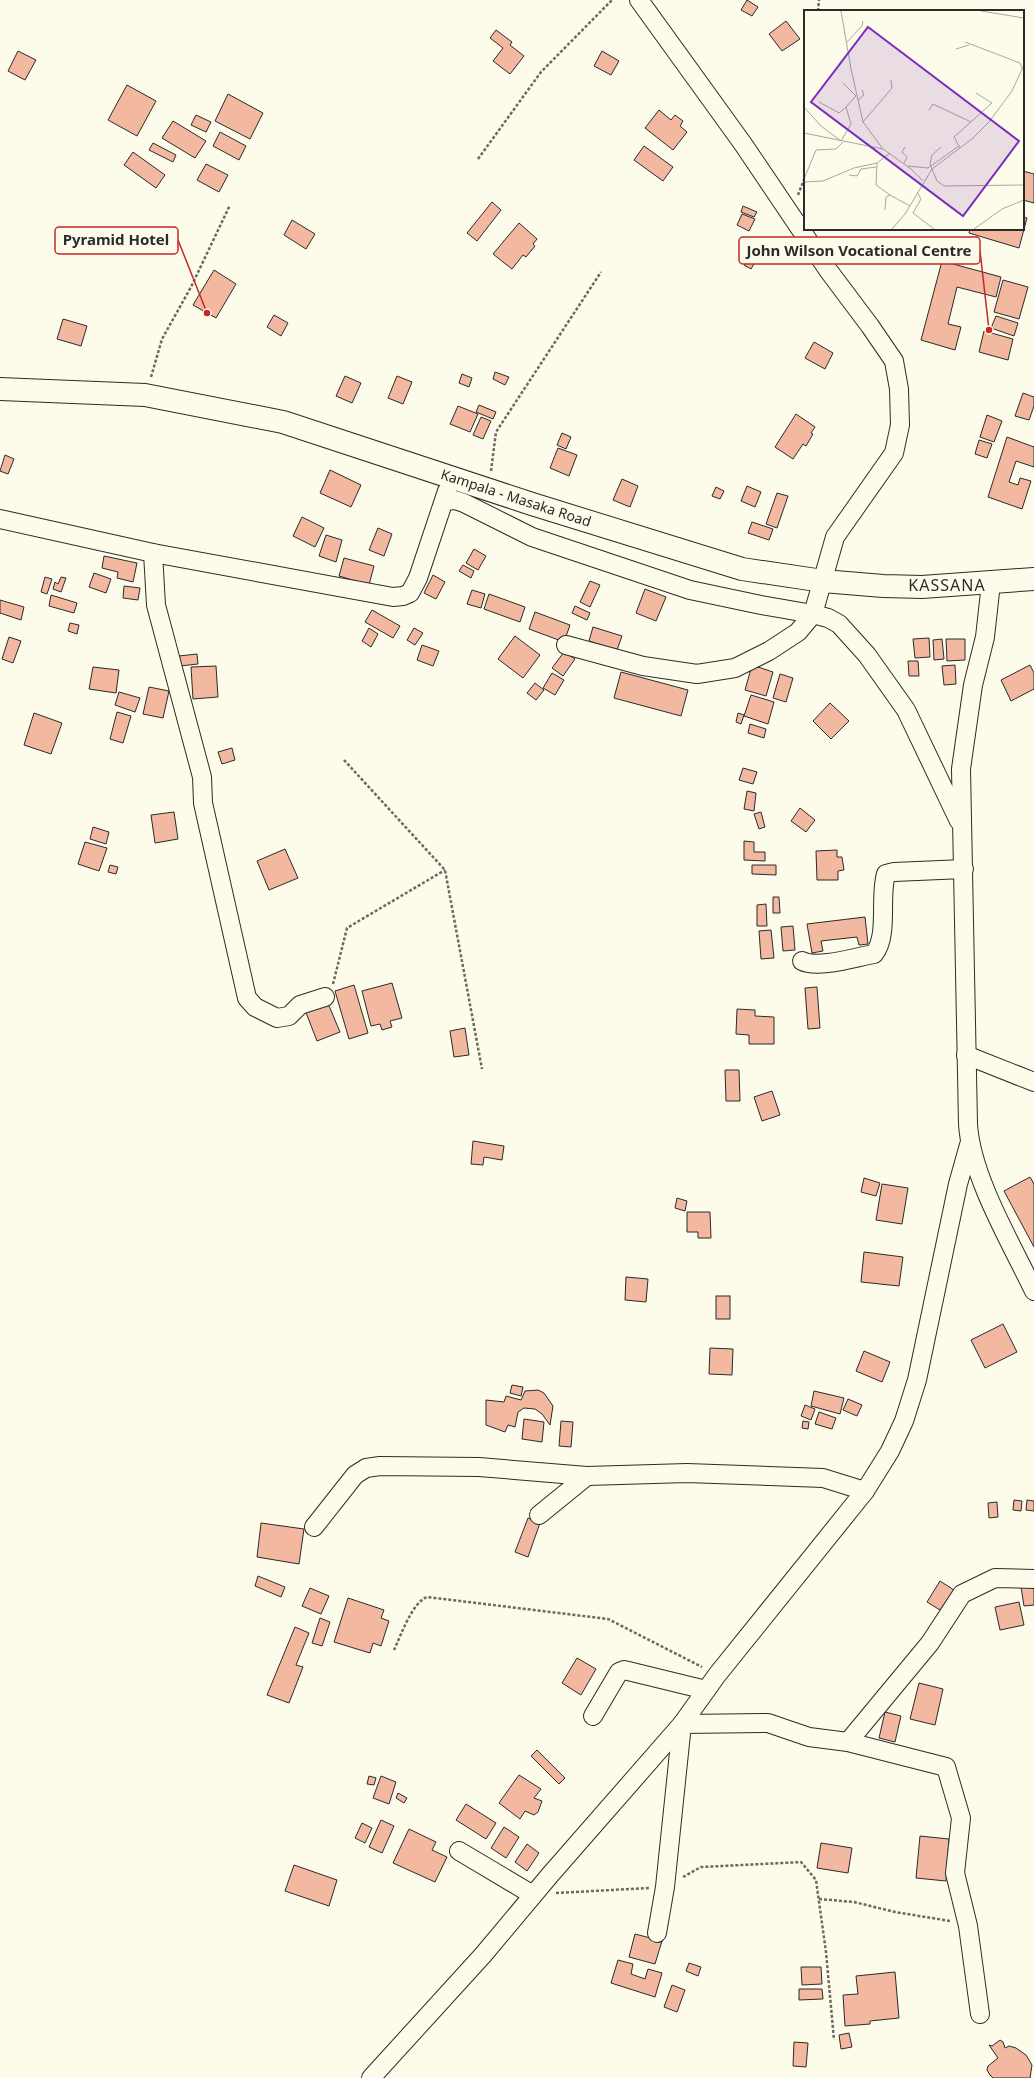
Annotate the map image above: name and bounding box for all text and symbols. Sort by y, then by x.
inset map [804,10,1024,230]
callout: Pyramid Hotel [55,227,178,254]
text: Pyramid Hotel [63,229,169,249]
callout: John Wilson Vocational Centre [739,237,980,264]
text: John Wilson Vocational Centre [745,240,972,260]
street label: Kampala - Masaka Road [439,464,594,531]
district label: KASSANA [908,574,986,596]

